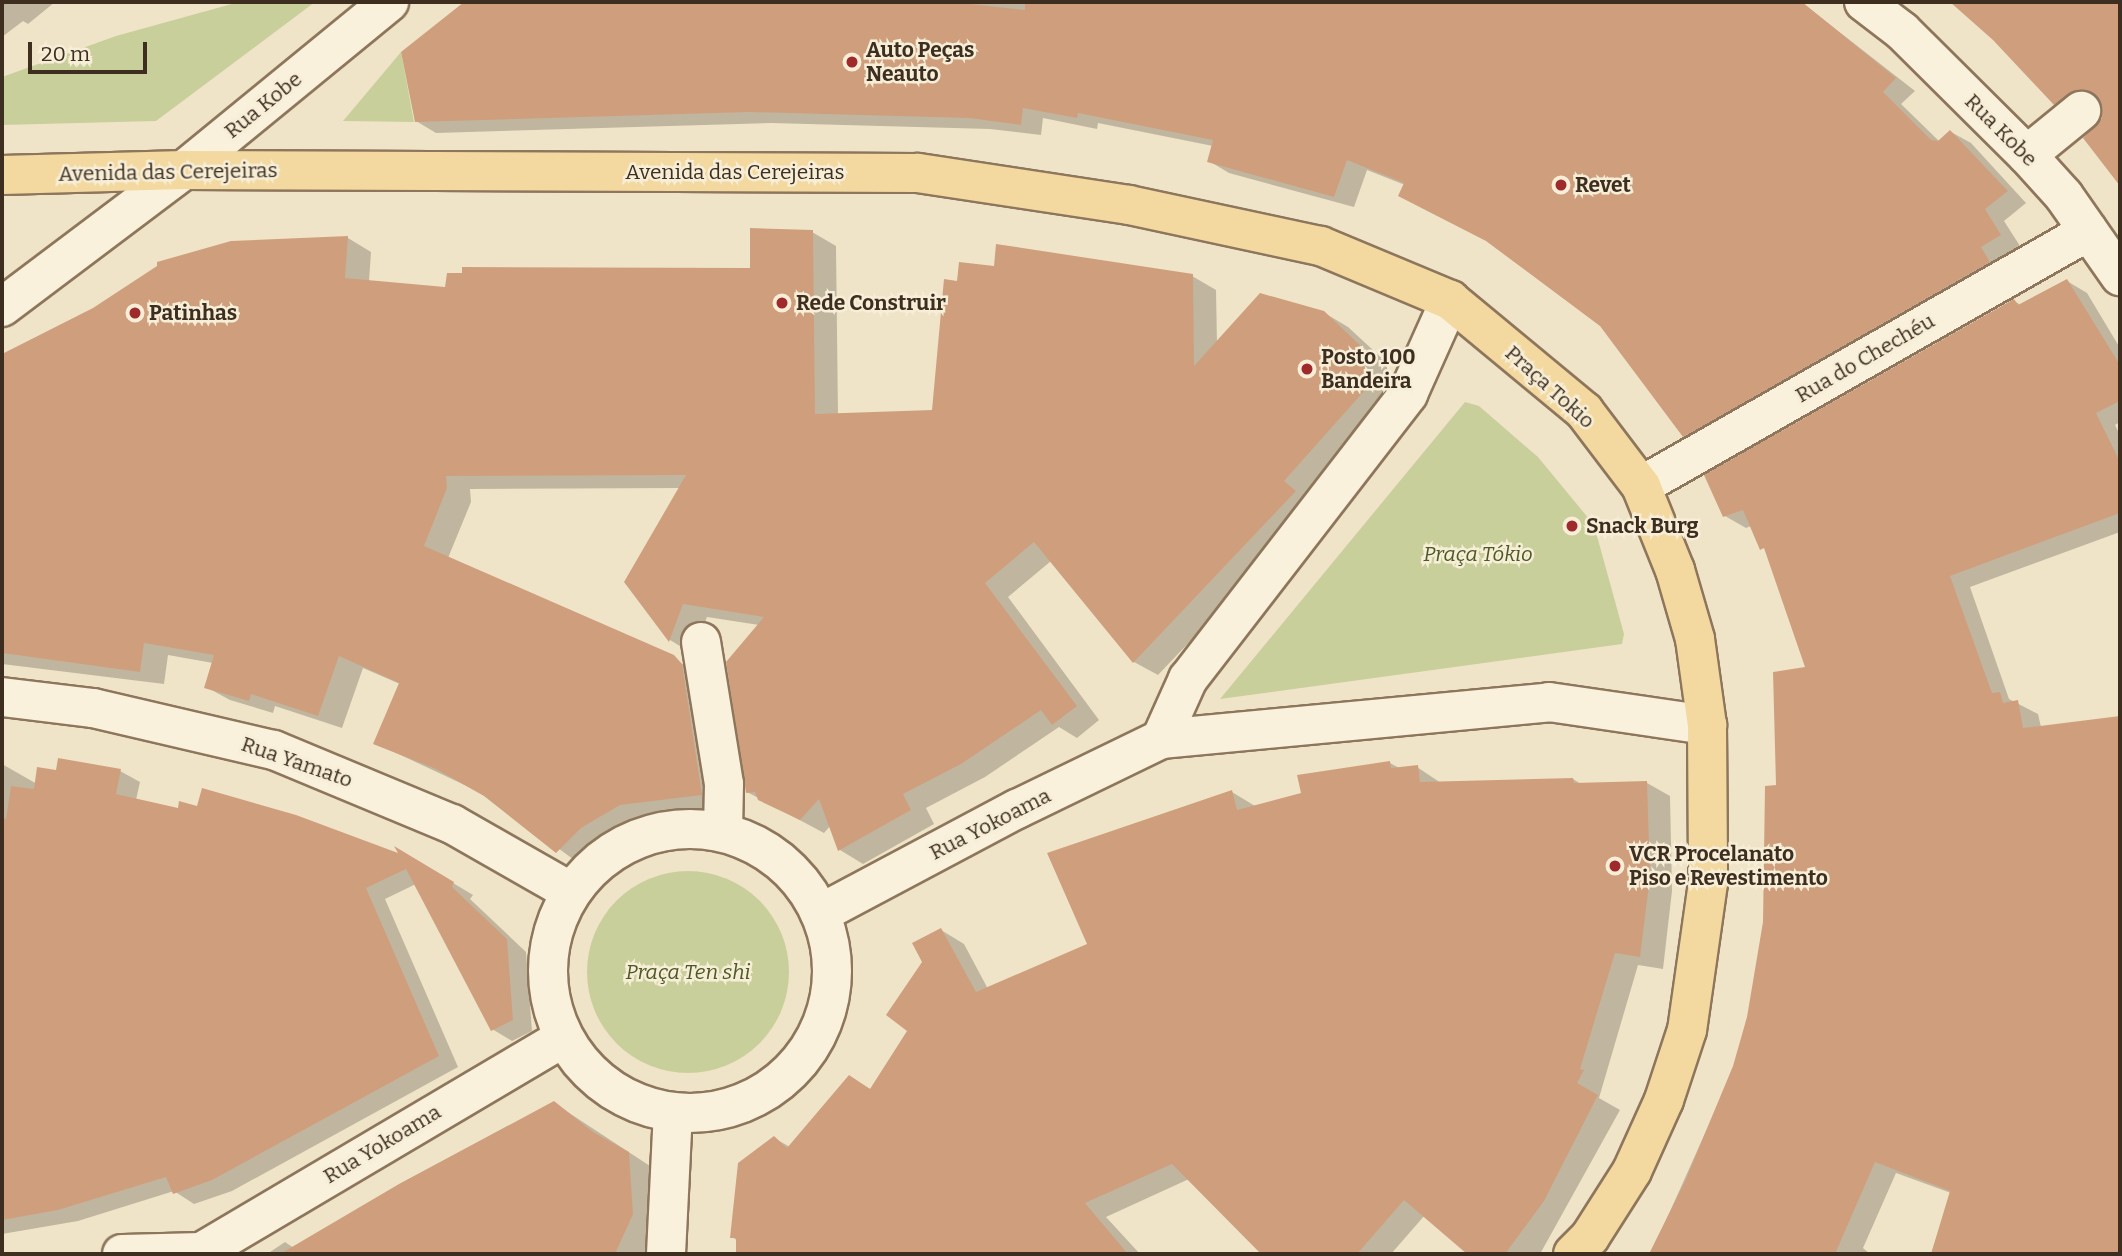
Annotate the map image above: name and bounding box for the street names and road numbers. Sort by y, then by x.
street label: Rua Kobe [219,66,307,144]
street label: Rua Kobe [1960,89,2042,171]
street label: Avenida das Cerejeiras [58,157,278,187]
street label: Avenida das Cerejeiras [625,159,845,185]
street label: Rua do Chechéu [1791,308,1939,408]
street label: Praça Tokio [1500,340,1600,434]
street label: Rua Yamato [238,731,356,793]
street label: Rua Yokoama [925,783,1055,865]
street label: Rua Yokoama [319,1099,445,1189]

